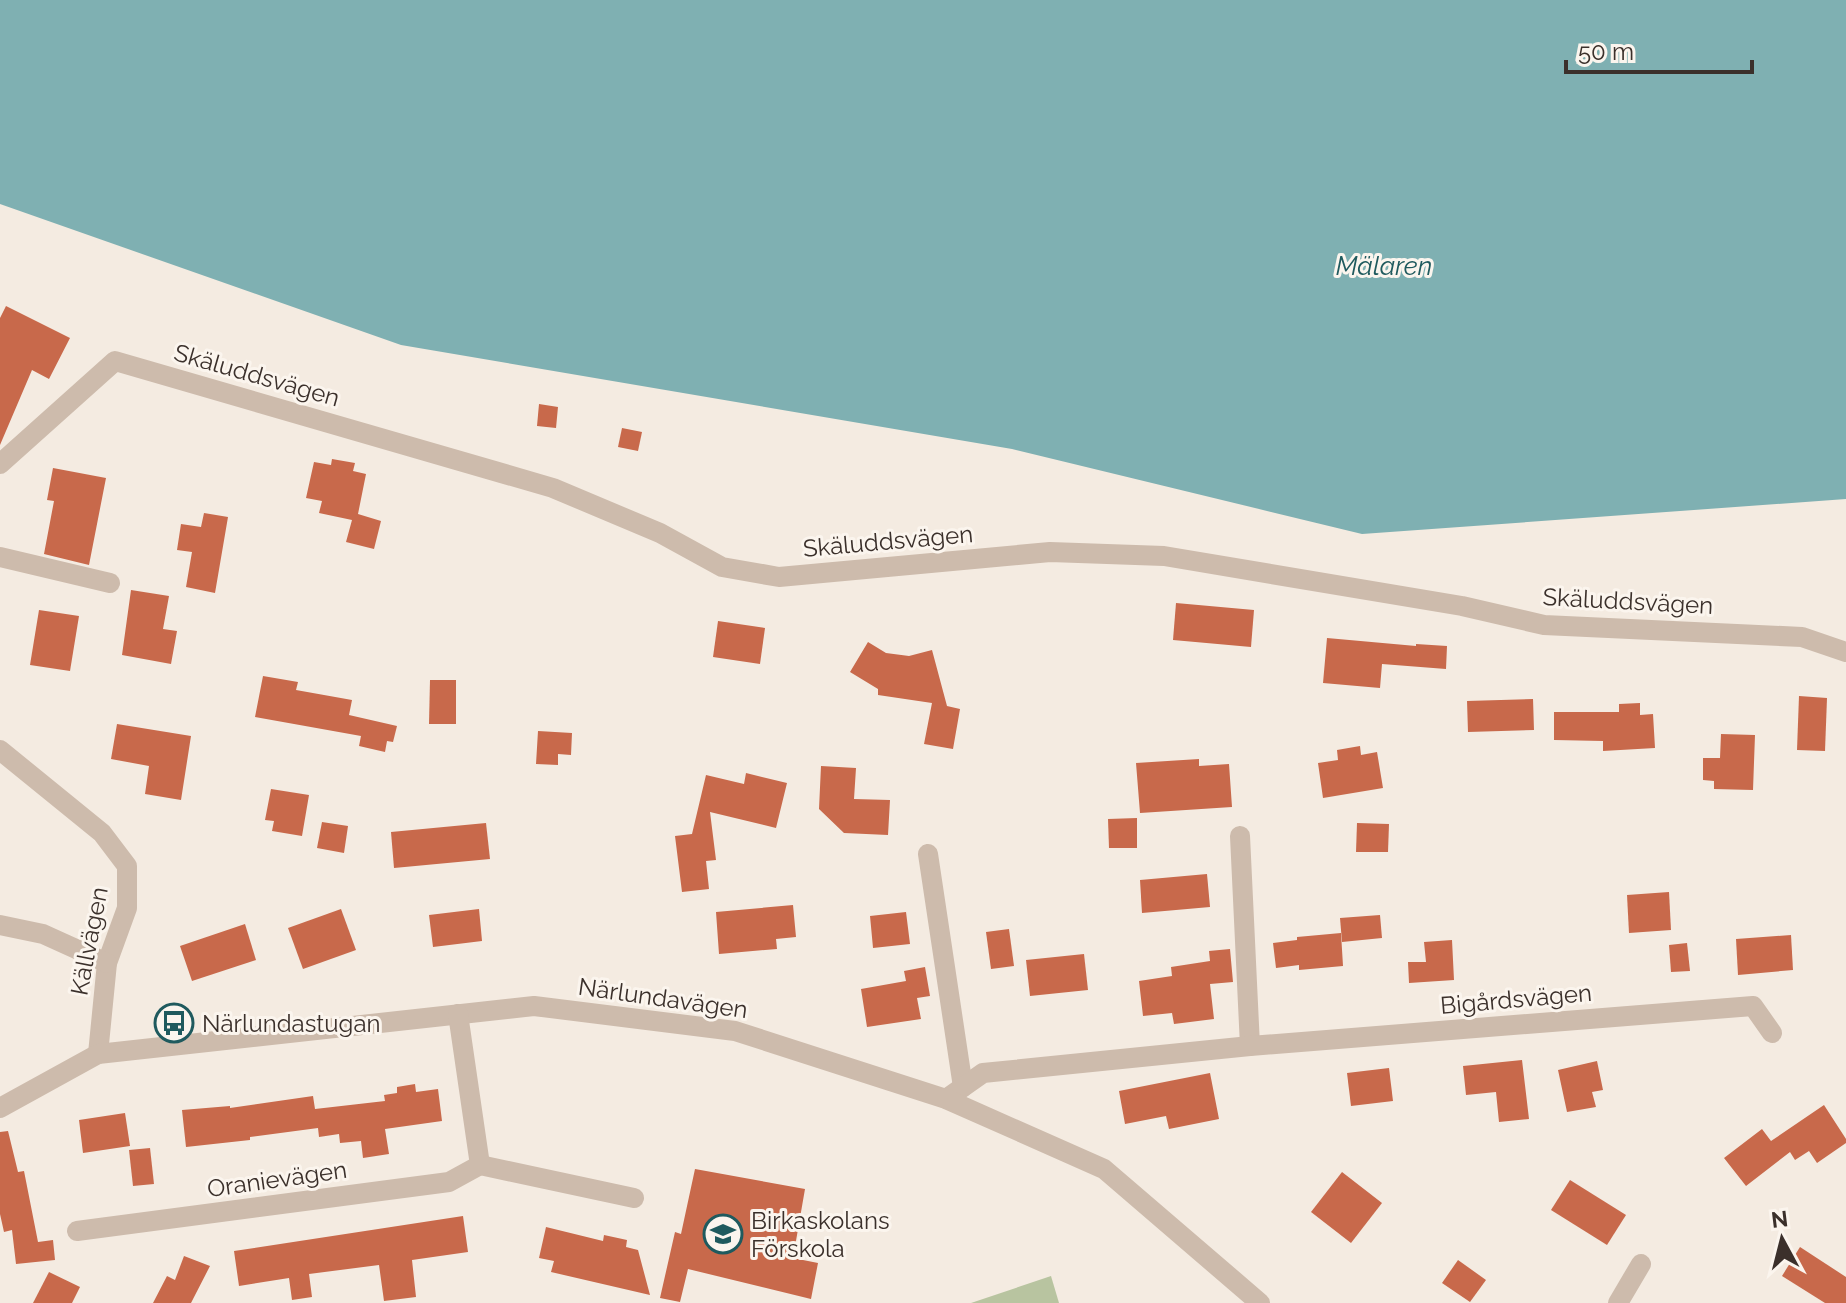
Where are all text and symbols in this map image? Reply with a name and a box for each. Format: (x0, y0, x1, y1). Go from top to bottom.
scale bar (1566, 24, 1752, 74)
text: 50 m (1578, 37, 1634, 66)
water label: Mälaren (1336, 251, 1432, 281)
street label: Skäluddsvägen (171, 338, 343, 412)
street label: Skäluddsvägen (802, 519, 974, 563)
street label: Skäluddsvägen (1542, 582, 1714, 620)
street label: Källvägen (64, 884, 114, 998)
street label: Närlundavägen (576, 972, 750, 1024)
street label: Bigårdsvägen (1439, 978, 1593, 1020)
bus stop icon: Närlundastugan (153, 1002, 195, 1044)
place label: Närlundastugan (202, 1009, 381, 1038)
street label: Oranievägen (205, 1155, 349, 1203)
north arrow (1742, 1199, 1822, 1279)
text: N (1770, 1205, 1789, 1233)
place label: Birkaskolans Förskola (751, 1206, 890, 1263)
school or university icon: Birkaskolans Förskola (702, 1213, 744, 1255)

